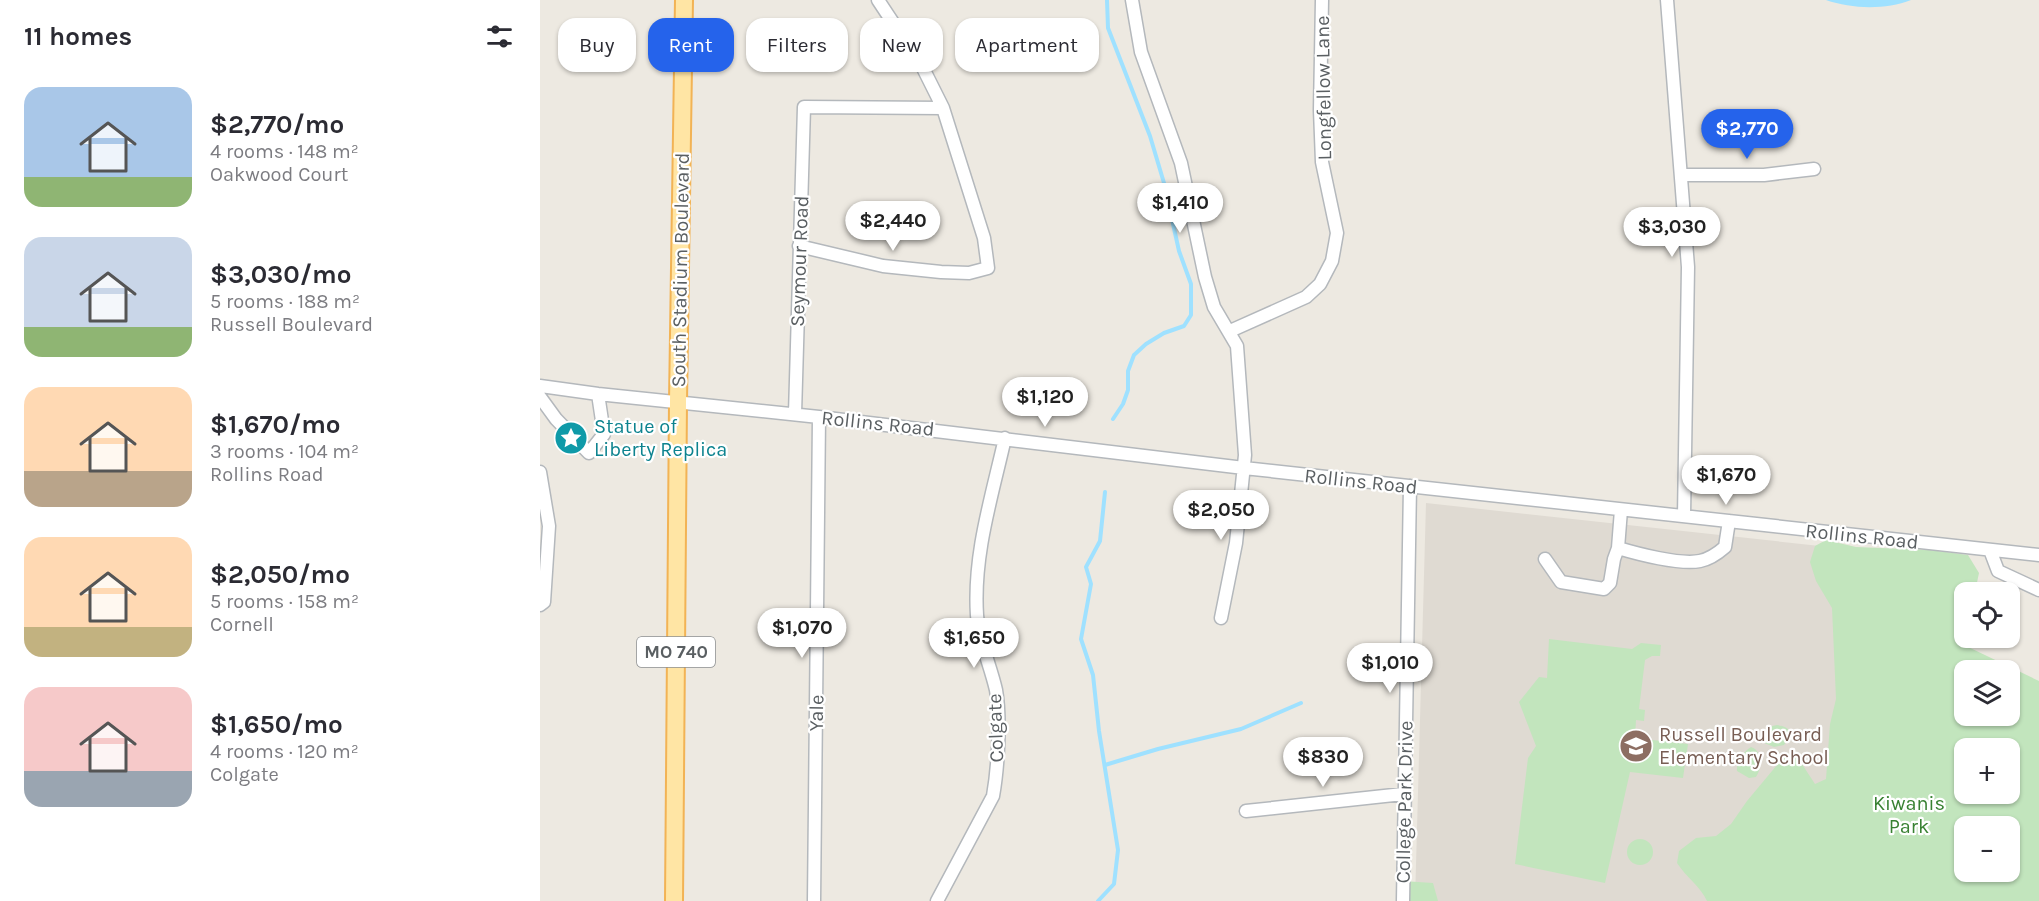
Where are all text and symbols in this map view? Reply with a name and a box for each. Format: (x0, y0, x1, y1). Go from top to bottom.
street label: Longfellow Lane (1311, 15, 1336, 161)
chip: Buy (558, 18, 636, 72)
chip: Rent (648, 18, 734, 72)
chip: Filters (746, 18, 848, 72)
chip: New (860, 18, 943, 72)
chip: Apartment (955, 18, 1099, 72)
icon: filters (483, 20, 516, 53)
text: 11 homes (24, 21, 132, 52)
text: $2,770/mo (210, 109, 344, 140)
pin: $2,770 (1698, 109, 1796, 160)
icon: home (72, 111, 144, 183)
text: $2,770 (1715, 117, 1779, 140)
text: 4 rooms · 148 m² (210, 140, 359, 163)
street label: South Stadium Boulevard (667, 152, 694, 388)
text: Oakwood Court (210, 163, 348, 186)
pin: $1,410 (1131, 183, 1229, 234)
text: $1,410 (1151, 191, 1209, 214)
street label: Seymour Road (786, 195, 813, 327)
pin: $2,440 (844, 201, 942, 252)
pin: $3,030 (1623, 207, 1721, 258)
text: $2,440 (859, 209, 927, 232)
text: $3,030 (1637, 215, 1707, 238)
text: $3,030/mo (210, 259, 351, 290)
icon: home (72, 261, 144, 333)
text: 5 rooms · 188 m² (210, 290, 360, 313)
text: Russell Boulevard (210, 313, 373, 336)
pin: $1,120 (996, 377, 1094, 428)
text: $1,120 (1016, 385, 1074, 408)
street label: Rollins Road (820, 406, 936, 441)
text: $1,670/mo (210, 409, 341, 440)
icon: home (72, 411, 144, 483)
place label: Statue of Liberty Replica (594, 415, 727, 461)
place icon: Statue of Liberty Replica (553, 420, 589, 456)
text: 3 rooms · 104 m² (210, 440, 359, 463)
pin: $1,670 (1677, 455, 1775, 506)
text: Rollins Road (210, 463, 324, 486)
text: $1,670 (1696, 463, 1756, 486)
street label: Rollins Road (1303, 464, 1419, 499)
pin: $2,050 (1172, 490, 1270, 541)
text: $2,050 (1187, 498, 1255, 521)
street label: Rollins Road (1804, 519, 1920, 554)
text: $2,050/mo (210, 559, 350, 590)
icon: home (72, 561, 144, 633)
map controls (1954, 582, 2020, 882)
button: locate (1954, 582, 2020, 648)
text: 5 rooms · 158 m² (210, 590, 359, 613)
pin: $1,070 (753, 608, 851, 659)
text: Cornell (210, 613, 274, 636)
text: $1,070 (771, 616, 833, 639)
pin: $1,650 (925, 618, 1023, 669)
text: $1,650 (943, 626, 1005, 649)
road number: MO 740 (637, 637, 715, 667)
pin: $1,010 (1341, 643, 1439, 694)
text: $1,010 (1361, 651, 1419, 674)
button: layers (1954, 660, 2020, 726)
street label: Colgate (983, 693, 1008, 763)
street label: Yale (805, 694, 828, 732)
text: $1,650/mo (210, 709, 343, 740)
icon: home (72, 711, 144, 783)
street label: College Park Drive (1392, 720, 1417, 884)
place label: Russell Boulevard Elementary School (1659, 723, 1829, 769)
school or university icon: Russell Boulevard Elementary School (1618, 728, 1654, 764)
pin: $830 (1287, 737, 1359, 788)
button: + (1954, 738, 2020, 804)
text: 4 rooms · 120 m² (210, 740, 359, 763)
text: $830 (1297, 745, 1349, 768)
text: Colgate (210, 763, 279, 786)
park label: Kiwanis Park (1873, 792, 1945, 838)
button: − (1954, 816, 2020, 882)

